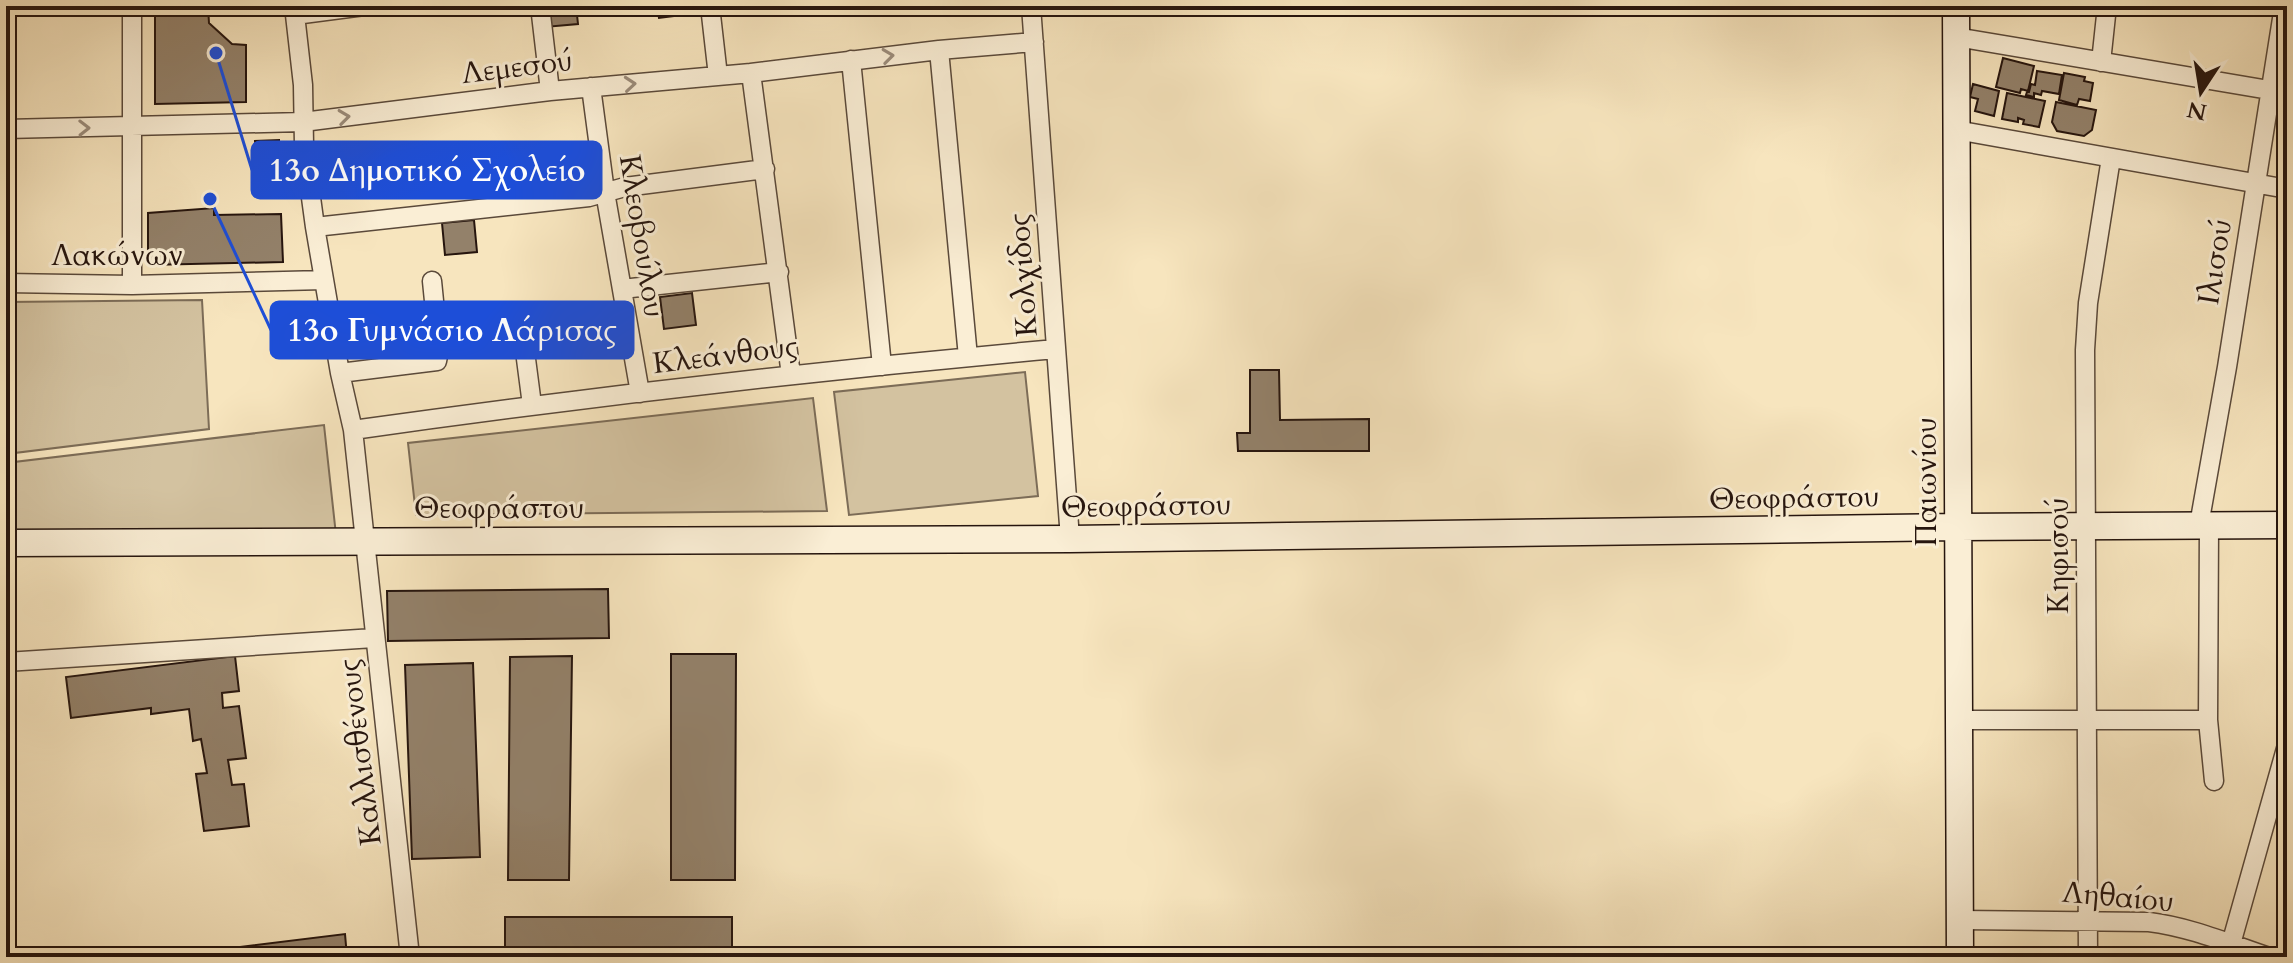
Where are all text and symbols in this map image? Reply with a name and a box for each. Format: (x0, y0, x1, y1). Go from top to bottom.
street label: Λεμεσού (459, 40, 575, 94)
one-way arrow (881, 48, 895, 65)
north arrow (2161, 52, 2241, 132)
one-way arrow (624, 76, 637, 93)
text: N (2185, 94, 2210, 127)
one-way arrow (337, 108, 350, 125)
one-way arrow (78, 119, 91, 137)
callout: 13ο Δημοτικό Σχολείο (252, 142, 601, 198)
text: 13ο Δημοτικό Σχολείο (268, 149, 586, 193)
street label: Κλεοβούλου (609, 152, 675, 320)
street label: Κολχίδος (998, 212, 1048, 338)
street label: Ιλισού (2188, 216, 2242, 308)
street label: Λακώνων (51, 235, 183, 276)
callout: 13ο Γυμνάσιο Λάρισας (271, 302, 633, 358)
text: 13ο Γυμνάσιο Λάρισας (287, 309, 617, 353)
street label: Κλεάνθους (650, 326, 800, 384)
street label: Παιωνίου (1906, 417, 1947, 547)
street label: Θεοφράστου (1708, 476, 1880, 520)
street label: Θεοφράστου (1060, 484, 1232, 528)
street label: Θεοφράστου (414, 488, 584, 529)
street label: Κηφισού (2038, 498, 2079, 614)
street label: Καλλισθένους (328, 656, 392, 848)
street label: Ληθαίου (2061, 872, 2175, 922)

